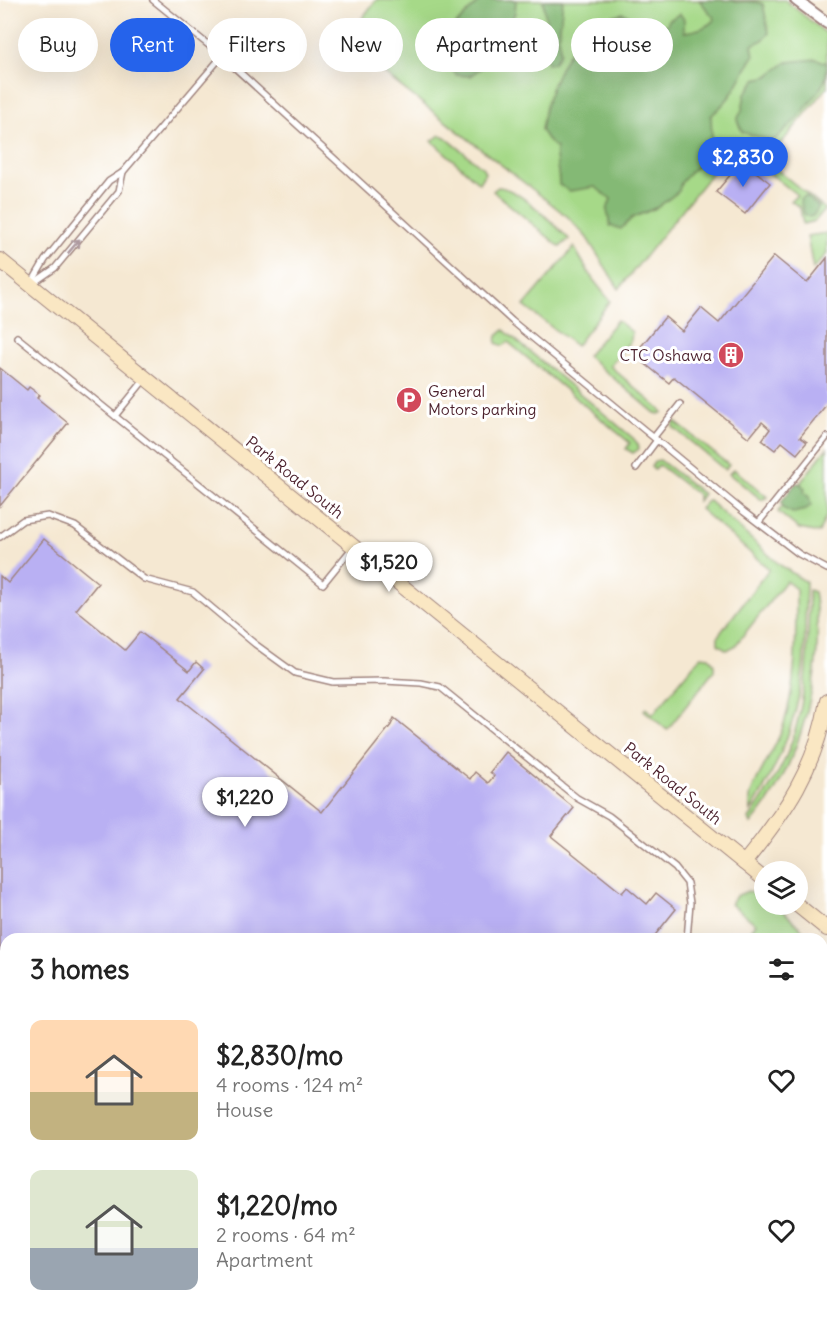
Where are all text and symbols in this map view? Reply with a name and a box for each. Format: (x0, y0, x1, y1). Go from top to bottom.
chip: Buy (18, 18, 98, 72)
chip: Rent (110, 18, 195, 72)
chip: Filters (207, 18, 307, 72)
chip: New (319, 18, 403, 72)
chip: Apartment (415, 18, 559, 72)
chip: House (571, 18, 673, 72)
pin: $2,830 (694, 137, 792, 188)
text: $2,830 (712, 144, 774, 169)
one-way arrow (67, 238, 80, 254)
building icon: CTC Oshawa (716, 340, 746, 370)
place label: CTC Oshawa (619, 345, 712, 365)
place label: General Motors parking (428, 381, 536, 419)
parking icon: General Motors parking (394, 385, 424, 415)
street label: Park Road South (242, 431, 348, 523)
pin: $1,520 (340, 542, 438, 593)
text: $1,520 (360, 549, 418, 574)
street label: Park Road South (620, 737, 726, 829)
pin: $1,220 (196, 777, 294, 828)
text: $1,220 (216, 784, 274, 809)
map controls (754, 861, 808, 915)
button: layers (754, 861, 808, 915)
text: 3 homes (30, 953, 129, 986)
icon: filters (765, 953, 798, 986)
text: $2,830/mo (216, 1039, 343, 1072)
icon: home (78, 1044, 150, 1116)
icon: heart (765, 1064, 798, 1097)
text: 4 rooms · 124 m² (216, 1072, 363, 1097)
text: House (216, 1097, 273, 1122)
text: $1,220/mo (216, 1189, 338, 1222)
icon: home (78, 1194, 150, 1266)
icon: heart (765, 1214, 798, 1247)
text: 2 rooms · 64 m² (216, 1222, 356, 1247)
text: Apartment (216, 1247, 313, 1272)

